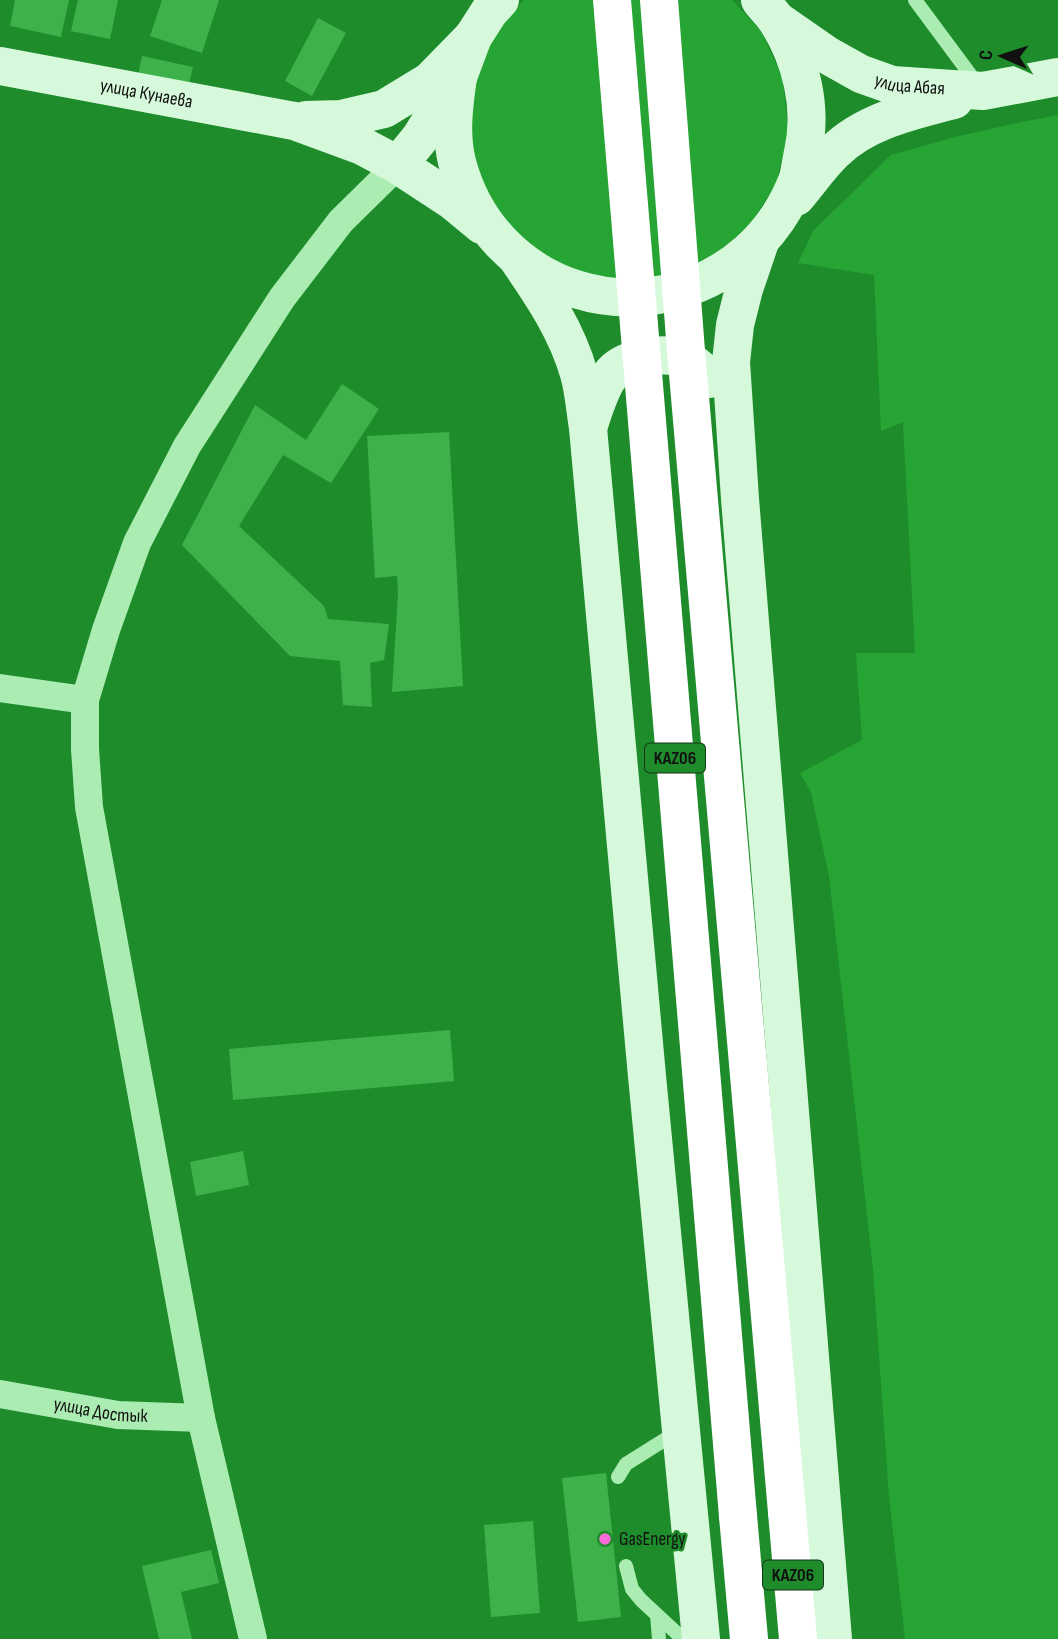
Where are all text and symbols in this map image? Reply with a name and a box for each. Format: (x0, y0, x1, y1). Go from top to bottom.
north arrow (967, 21, 1037, 91)
text: С (975, 49, 998, 61)
street label: улица Абая (871, 68, 946, 100)
street label: улица Кунаева (98, 73, 195, 113)
road number: KАZ06 (645, 744, 705, 772)
street label: улица Достык (52, 1392, 149, 1428)
place label: GasEnergy (619, 1528, 686, 1551)
marker: GasEnergy (597, 1531, 613, 1547)
road number: KАZ06 (763, 1560, 823, 1590)

